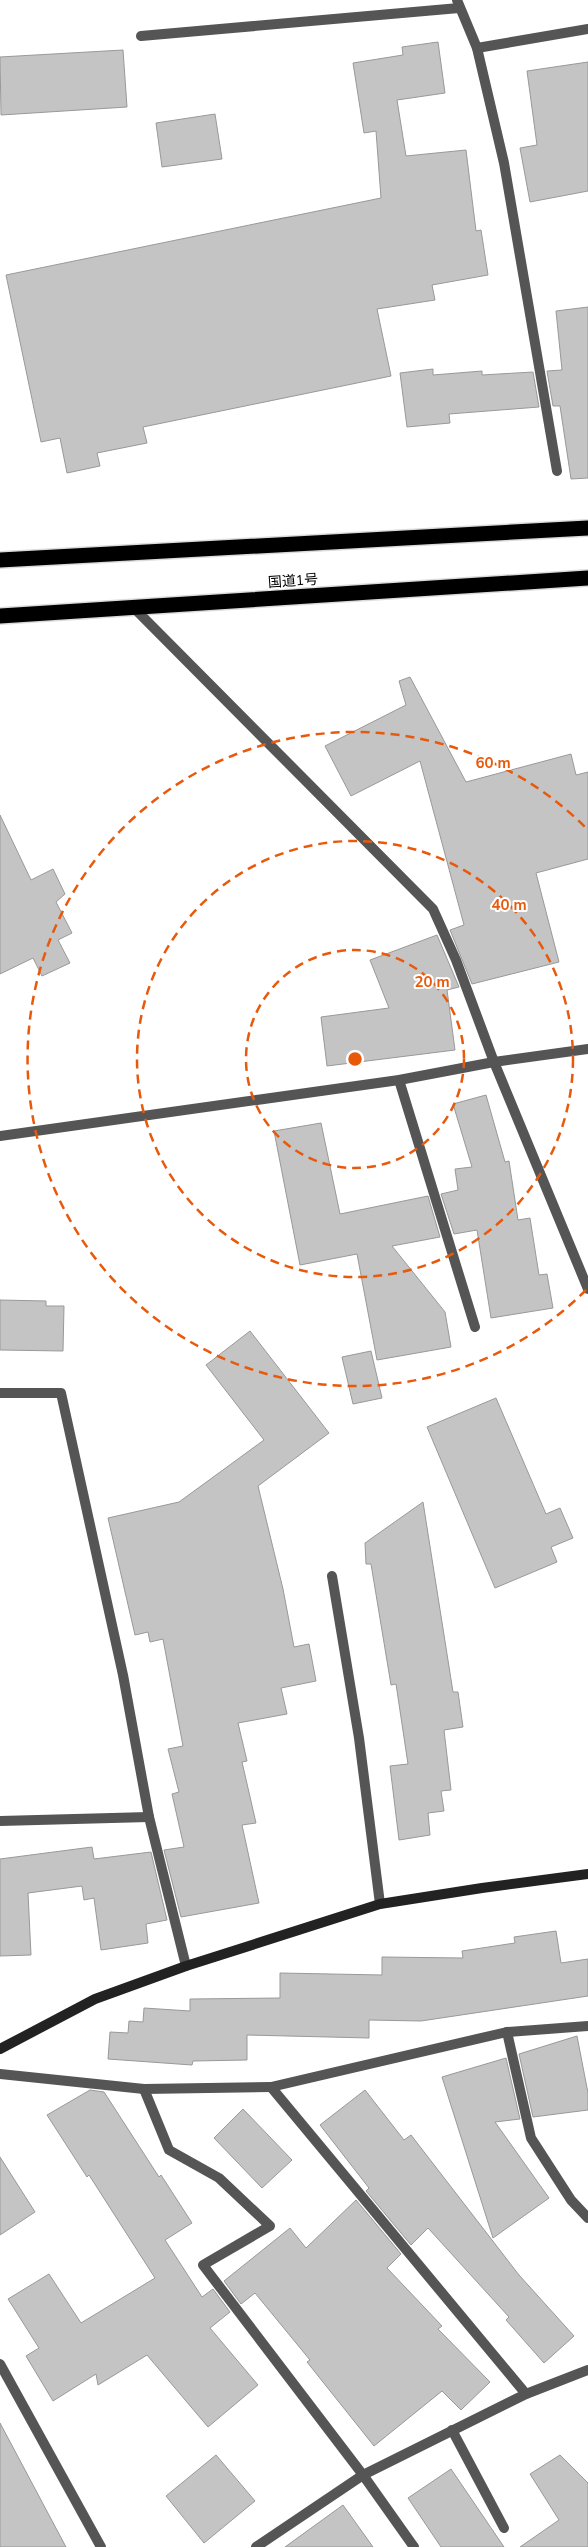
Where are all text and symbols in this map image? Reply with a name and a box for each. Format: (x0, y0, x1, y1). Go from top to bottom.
street label: 国道1号 (267, 570, 319, 592)
text: 60 m (475, 753, 511, 773)
text: 40 m (491, 895, 527, 915)
text: 20 m (414, 972, 450, 992)
centre of rings (346, 1050, 364, 1068)

